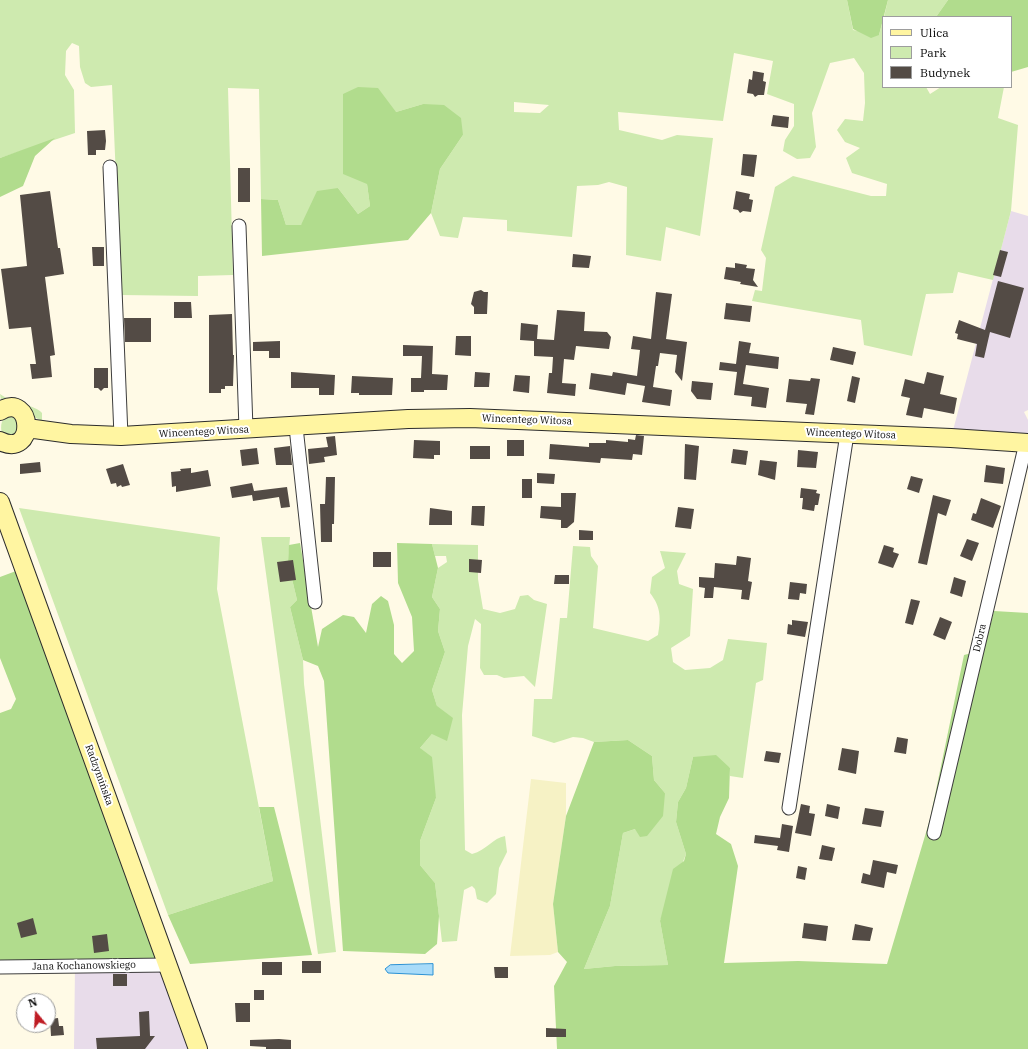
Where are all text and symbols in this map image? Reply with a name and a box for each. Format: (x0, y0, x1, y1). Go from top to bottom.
legend (882, 16, 1012, 88)
text: Ulica (920, 25, 949, 40)
text: Park (920, 45, 946, 60)
text: Budynek (920, 65, 970, 80)
street label: Wincentego Witosa (482, 412, 572, 428)
street label: Wincentego Witosa (159, 424, 249, 440)
street label: Wincentego Witosa (806, 426, 896, 442)
street label: Dobra (971, 623, 989, 653)
street label: Radzymińska (82, 743, 116, 807)
street label: Jana Kochanowskiego (32, 959, 136, 973)
north arrow (16, 993, 56, 1033)
text: N (26, 995, 39, 1011)

